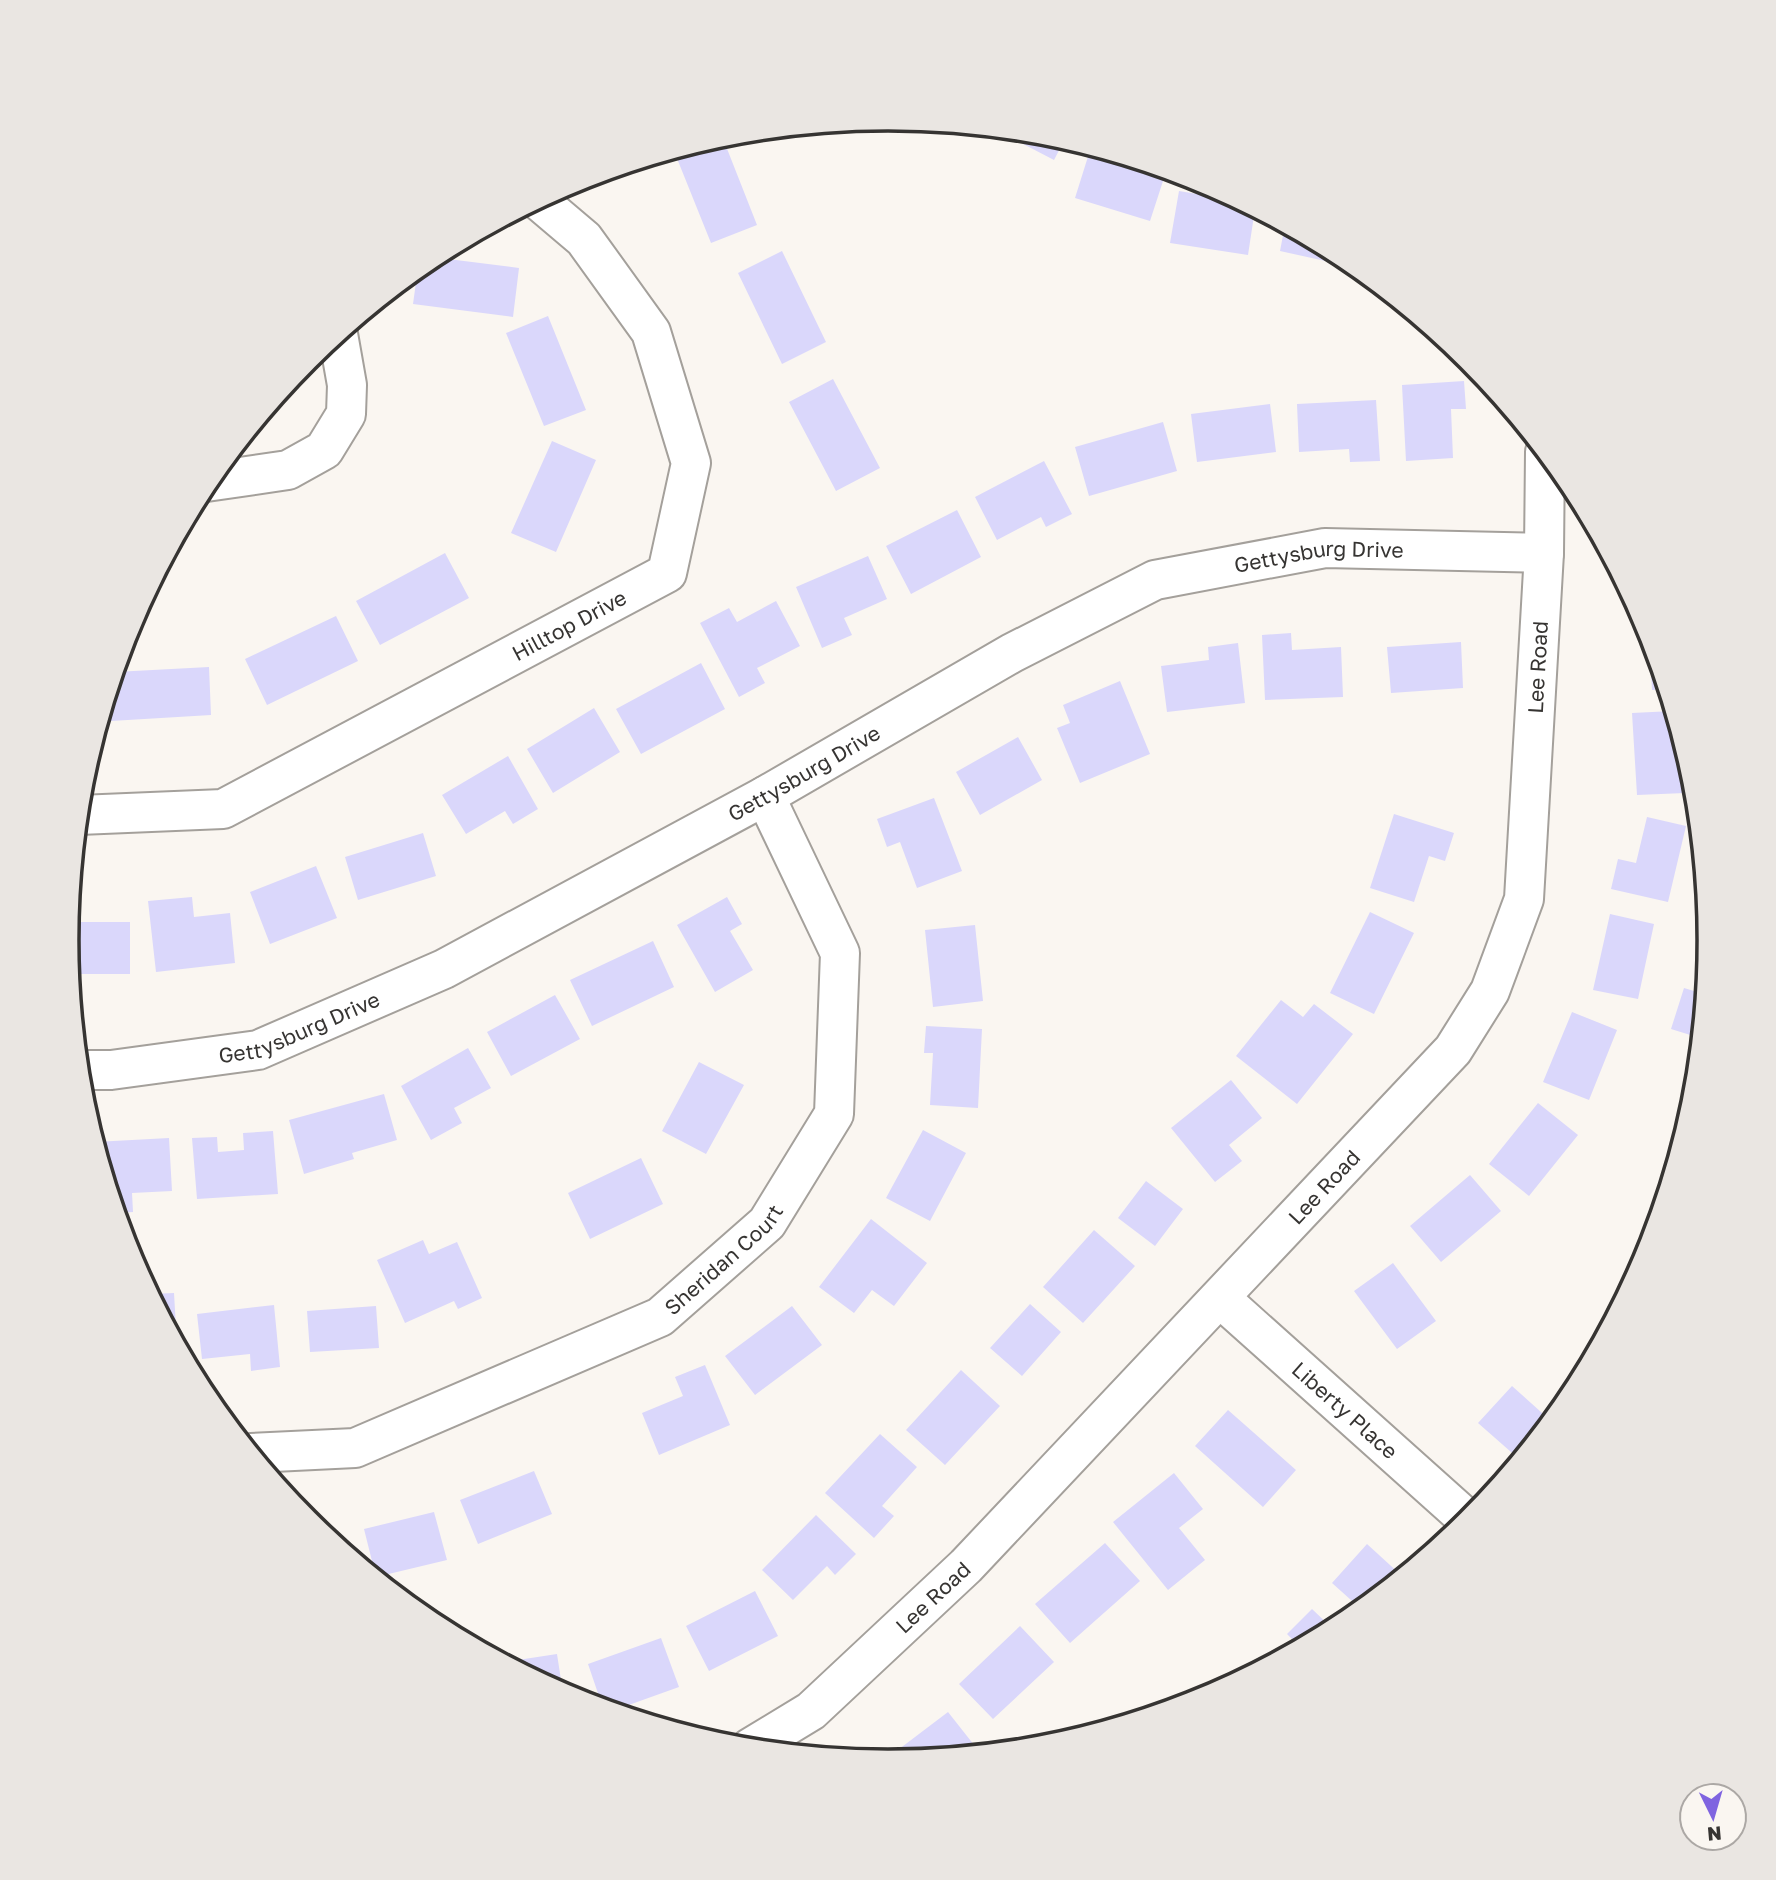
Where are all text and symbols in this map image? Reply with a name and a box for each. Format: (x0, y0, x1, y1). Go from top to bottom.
street label: Gettysburg Drive (1232, 535, 1404, 578)
street label: Hilltop Drive (507, 584, 631, 666)
street label: Lee Road (1522, 620, 1553, 714)
street label: Gettysburg Drive (723, 719, 884, 827)
street label: Gettysburg Drive (217, 986, 383, 1068)
street label: Lee Road (1283, 1144, 1365, 1230)
street label: Sheridan Court (659, 1200, 788, 1320)
street label: Liberty Place (1287, 1356, 1403, 1464)
street label: Lee Road (890, 1556, 975, 1638)
north arrow (1678, 1782, 1748, 1852)
text: N (1706, 1822, 1723, 1847)

